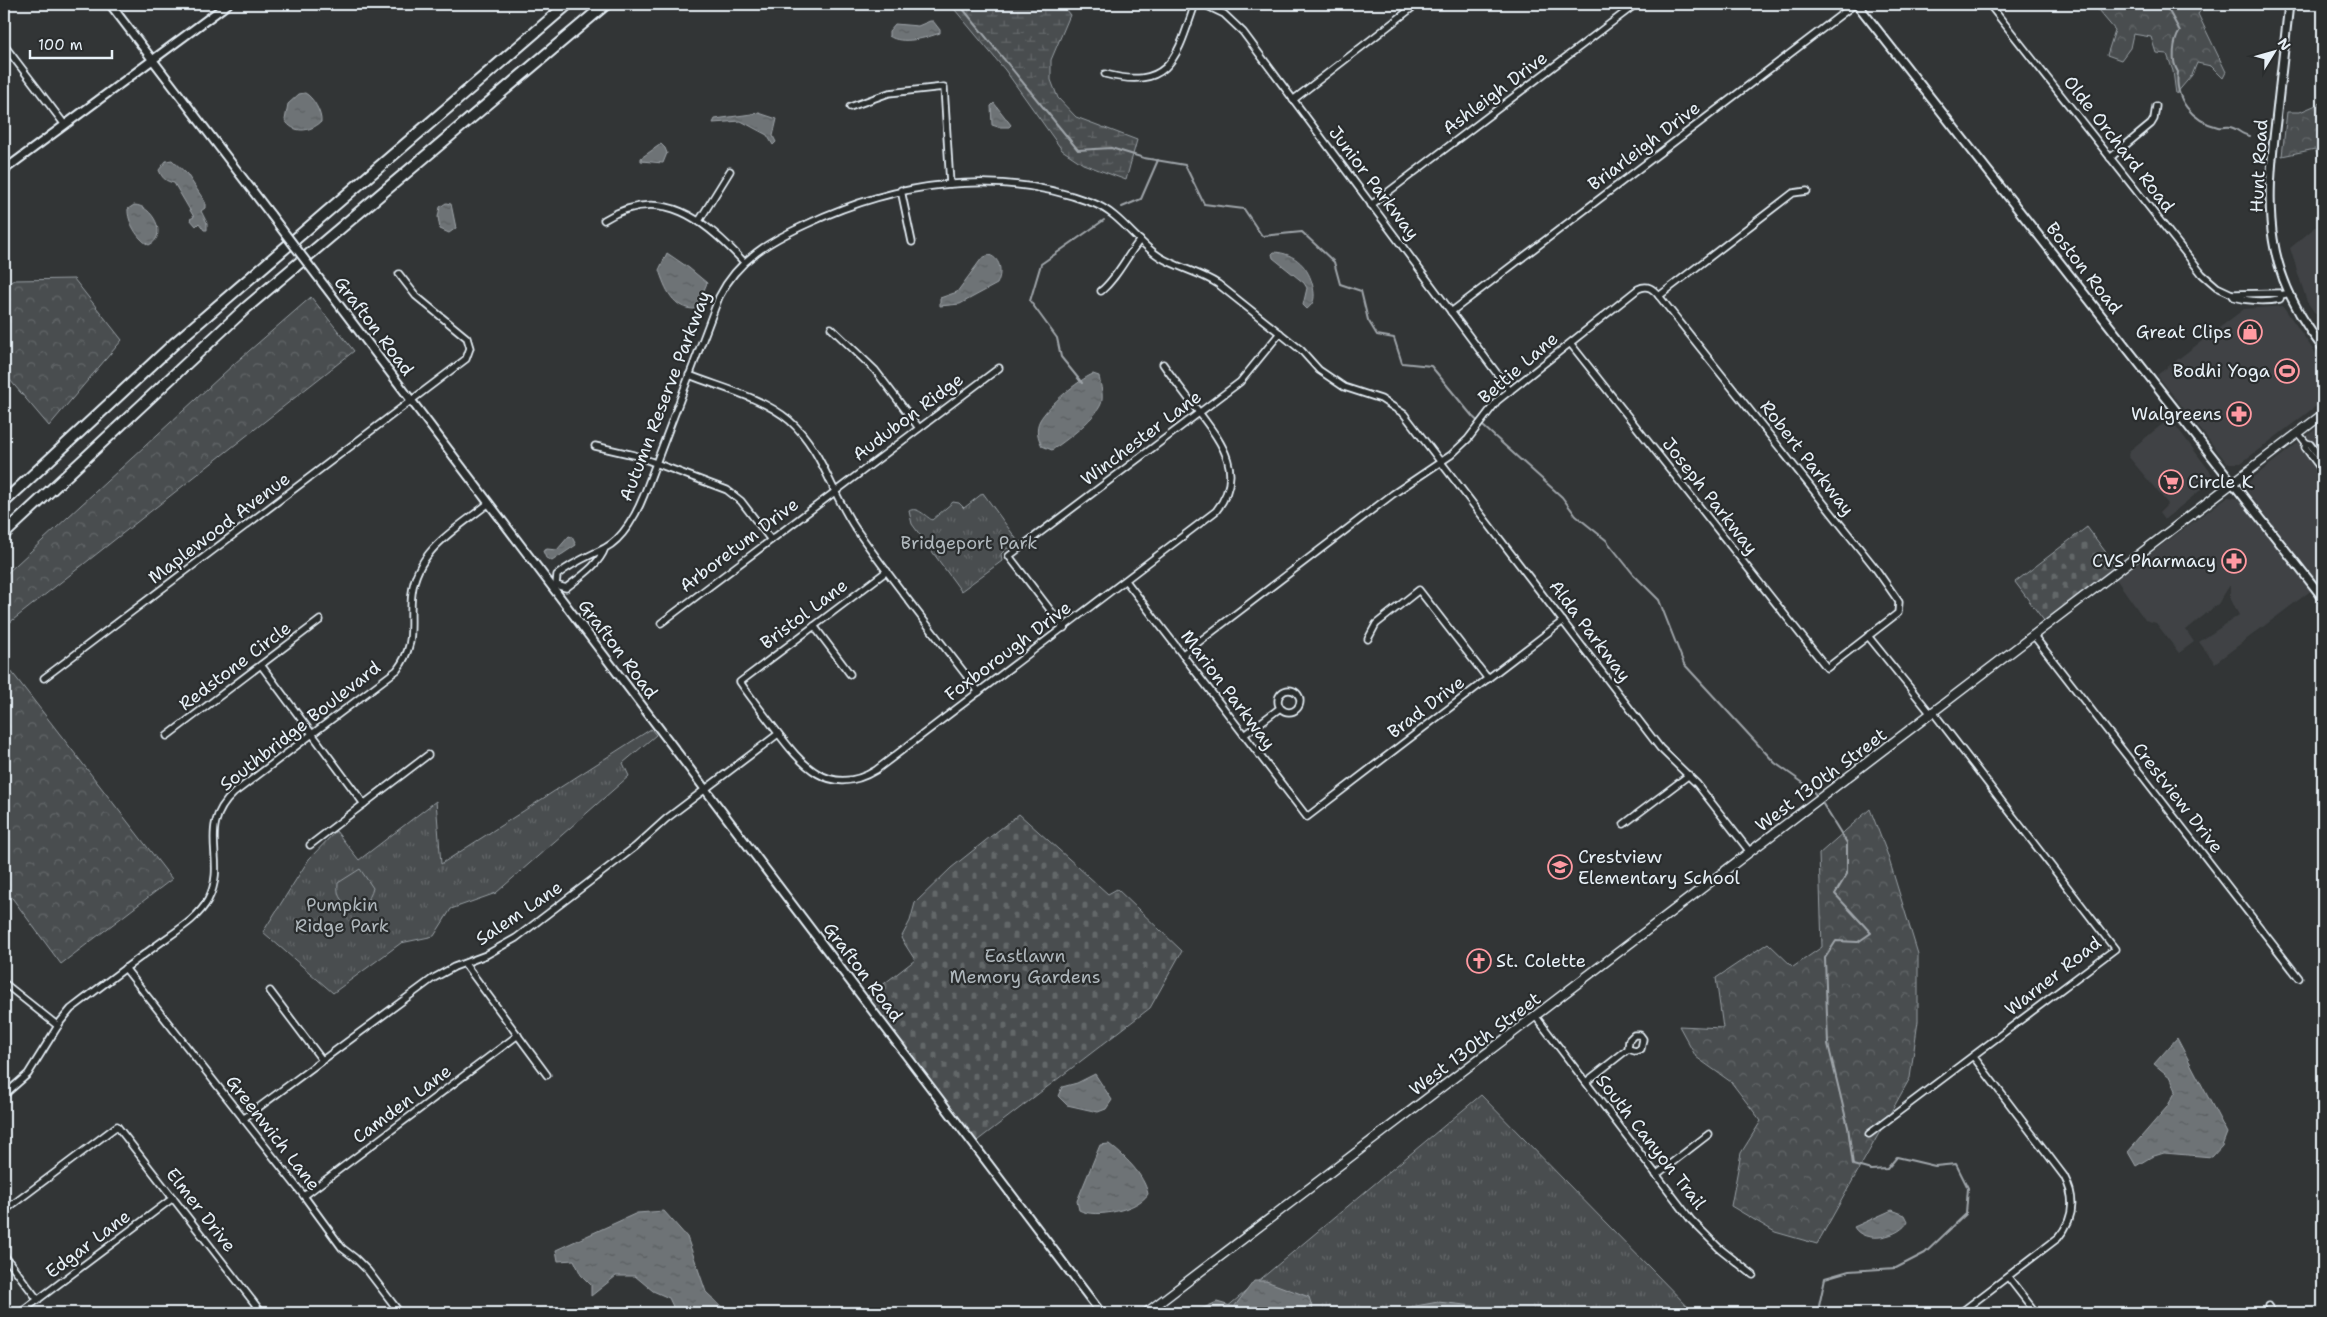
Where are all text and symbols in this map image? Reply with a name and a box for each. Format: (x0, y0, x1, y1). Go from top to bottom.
scale bar (30, 28, 112, 60)
north arrow (2250, 28, 2300, 78)
text: N (2274, 34, 2295, 54)
text: 100 m (38, 35, 83, 55)
street label: Ashleigh Drive (1438, 46, 1552, 140)
street label: Olde Orchard Road (2058, 71, 2180, 217)
street label: Briarleigh Drive (1583, 96, 1705, 196)
street label: Hunt Road (2245, 119, 2273, 213)
street label: Junior Parkway (1323, 121, 1425, 245)
street label: Boston Road (2041, 217, 2127, 319)
street label: Grafton Road (329, 271, 419, 381)
street label: Autumn Reserve Parkway (614, 287, 716, 505)
shop icon: Great Clips (2237, 319, 2263, 345)
place label: Great Clips (2136, 320, 2232, 344)
street label: Bettie Lane (1473, 327, 1563, 409)
sports icon: Bodhi Yoga (2274, 358, 2300, 384)
place label: Bodhi Yoga (2173, 359, 2270, 383)
street label: Audubon Ridge (848, 367, 968, 467)
street label: Winchester Lane (1076, 385, 1206, 491)
street label: Robert Parkway (1754, 395, 1860, 521)
pharmacy icon: Walgreens (2226, 401, 2252, 427)
place label: Walgreens (2131, 402, 2222, 426)
street label: Joseph Parkway (1657, 432, 1763, 560)
street label: Maplewood Avenue (143, 467, 295, 589)
supermarket icon: Circle K (2158, 469, 2184, 495)
place label: Circle K (2188, 470, 2254, 494)
street label: Arboretum Drive (675, 492, 803, 598)
park label: Bridgeport Park (901, 531, 1037, 555)
pharmacy icon: CVS Pharmacy (2221, 548, 2247, 574)
place label: CVS Pharmacy (2092, 549, 2216, 573)
street label: Bristol Lane (755, 573, 853, 655)
street label: Alda Parkway (1544, 575, 1636, 687)
street label: Grafton Road (573, 594, 663, 704)
street label: Foxborough Drive (940, 596, 1076, 706)
street label: Redstone Circle (174, 616, 296, 716)
street label: Marion Parkway (1175, 625, 1281, 755)
street label: Southbridge Boulevard (215, 656, 385, 796)
street label: Brad Drive (1383, 670, 1469, 744)
street label: West 130th Street (1750, 723, 1892, 837)
street label: Crestview Drive (2127, 738, 2229, 858)
place label: Crestview Elementary School (1578, 845, 1741, 890)
school or university icon: Crestview Elementary School (1547, 854, 1573, 880)
street label: Salem Lane (471, 875, 567, 951)
park label: Pumpkin Ridge Park (295, 893, 389, 938)
street label: Grafton Road (818, 917, 908, 1027)
street label: Warner Road (2000, 931, 2106, 1021)
park label: Eastlawn Memory Gardens (949, 944, 1101, 989)
church icon: St. Colette (1466, 948, 1492, 974)
place label: St. Colette (1496, 949, 1586, 973)
street label: West 130th Street (1404, 987, 1546, 1101)
street label: Camden Lane (348, 1059, 456, 1149)
street label: South Canyon Trail (1591, 1069, 1712, 1215)
street label: Greenwich Lane (220, 1070, 326, 1196)
street label: Elmer Drive (161, 1163, 241, 1257)
street label: Edgar Lane (41, 1204, 135, 1284)

